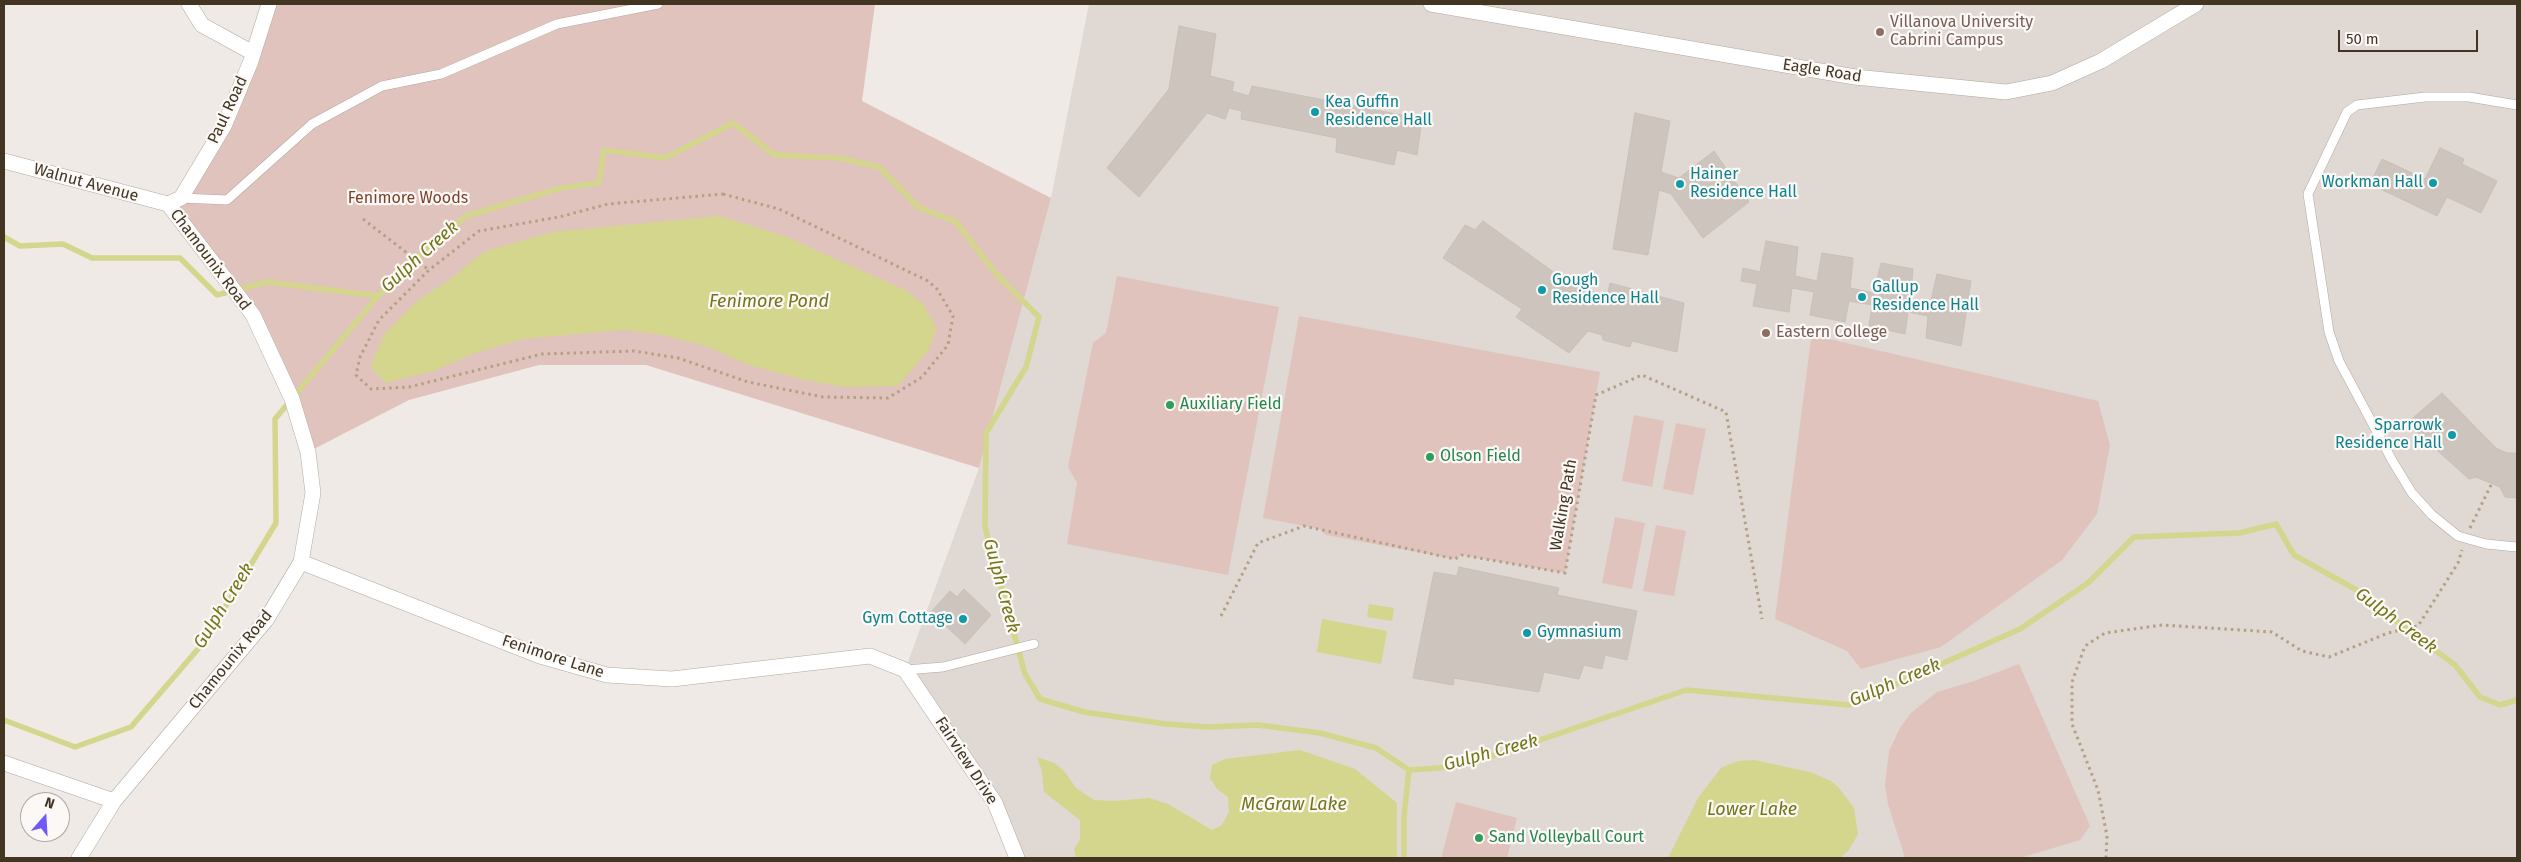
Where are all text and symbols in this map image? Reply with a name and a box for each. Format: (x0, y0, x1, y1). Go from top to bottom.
place label: Villanova University Cabrini Campus (1890, 13, 2033, 51)
scale bar (2341, 20, 2481, 52)
marker: Villanova University Cabrini Campus (1874, 26, 1886, 38)
text: 50 m (2346, 30, 2379, 48)
street label: Eagle Road (1781, 55, 1863, 87)
street label: Paul Road (204, 73, 252, 147)
place label: Kea Guffin Residence Hall (1325, 93, 1432, 131)
marker: Kea Guffin Residence Hall (1309, 106, 1321, 118)
street label: Walnut Avenue (31, 160, 141, 206)
place label: Hainer Residence Hall (1690, 165, 1797, 203)
place label: Workman Hall (2321, 173, 2423, 193)
marker: Workman Hall (2427, 177, 2439, 189)
marker: Hainer Residence Hall (1674, 178, 1686, 190)
park label: Fenimore Woods (348, 189, 468, 209)
street label: Chamounix Road (166, 205, 254, 315)
water label: Gulph Creek (377, 217, 463, 297)
place label: Gough Residence Hall (1552, 271, 1659, 309)
place label: Gallup Residence Hall (1872, 278, 1979, 316)
marker: Gough Residence Hall (1536, 284, 1548, 296)
water label: Fenimore Pond (709, 291, 829, 313)
marker: Gallup Residence Hall (1856, 291, 1868, 303)
place label: Eastern College (1776, 323, 1887, 343)
marker: Eastern College (1760, 327, 1772, 339)
place label: Auxiliary Field (1180, 395, 1282, 415)
marker: Auxiliary Field (1164, 399, 1176, 411)
place label: Sparrowk Residence Hall (2335, 416, 2442, 454)
marker: Sparrowk Residence Hall (2446, 429, 2458, 441)
place label: Olson Field (1440, 447, 1521, 467)
marker: Olson Field (1424, 451, 1436, 463)
street label: Walking Path (1546, 458, 1582, 552)
water label: Gulph Creek (978, 536, 1024, 636)
water label: Gulph Creek (189, 559, 259, 653)
water label: Gulph Creek (2351, 583, 2441, 659)
street label: Chamounix Road (185, 607, 277, 713)
place label: Gym Cottage (862, 609, 953, 629)
marker: Gym Cottage (957, 613, 969, 625)
place label: Gymnasium (1537, 623, 1622, 643)
marker: Gymnasium (1521, 627, 1533, 639)
street label: Fenimore Lane (500, 631, 606, 683)
water label: Gulph Creek (1846, 654, 1944, 712)
street label: Fairview Drive (931, 714, 1001, 808)
water label: Gulph Creek (1441, 730, 1541, 776)
north arrow (20, 792, 70, 842)
text: N (43, 794, 57, 813)
water label: McGraw Lake (1241, 794, 1347, 816)
water label: Lower Lake (1707, 799, 1797, 821)
place label: Sand Volleyball Court (1489, 828, 1644, 848)
marker: Sand Volleyball Court (1473, 832, 1485, 844)

